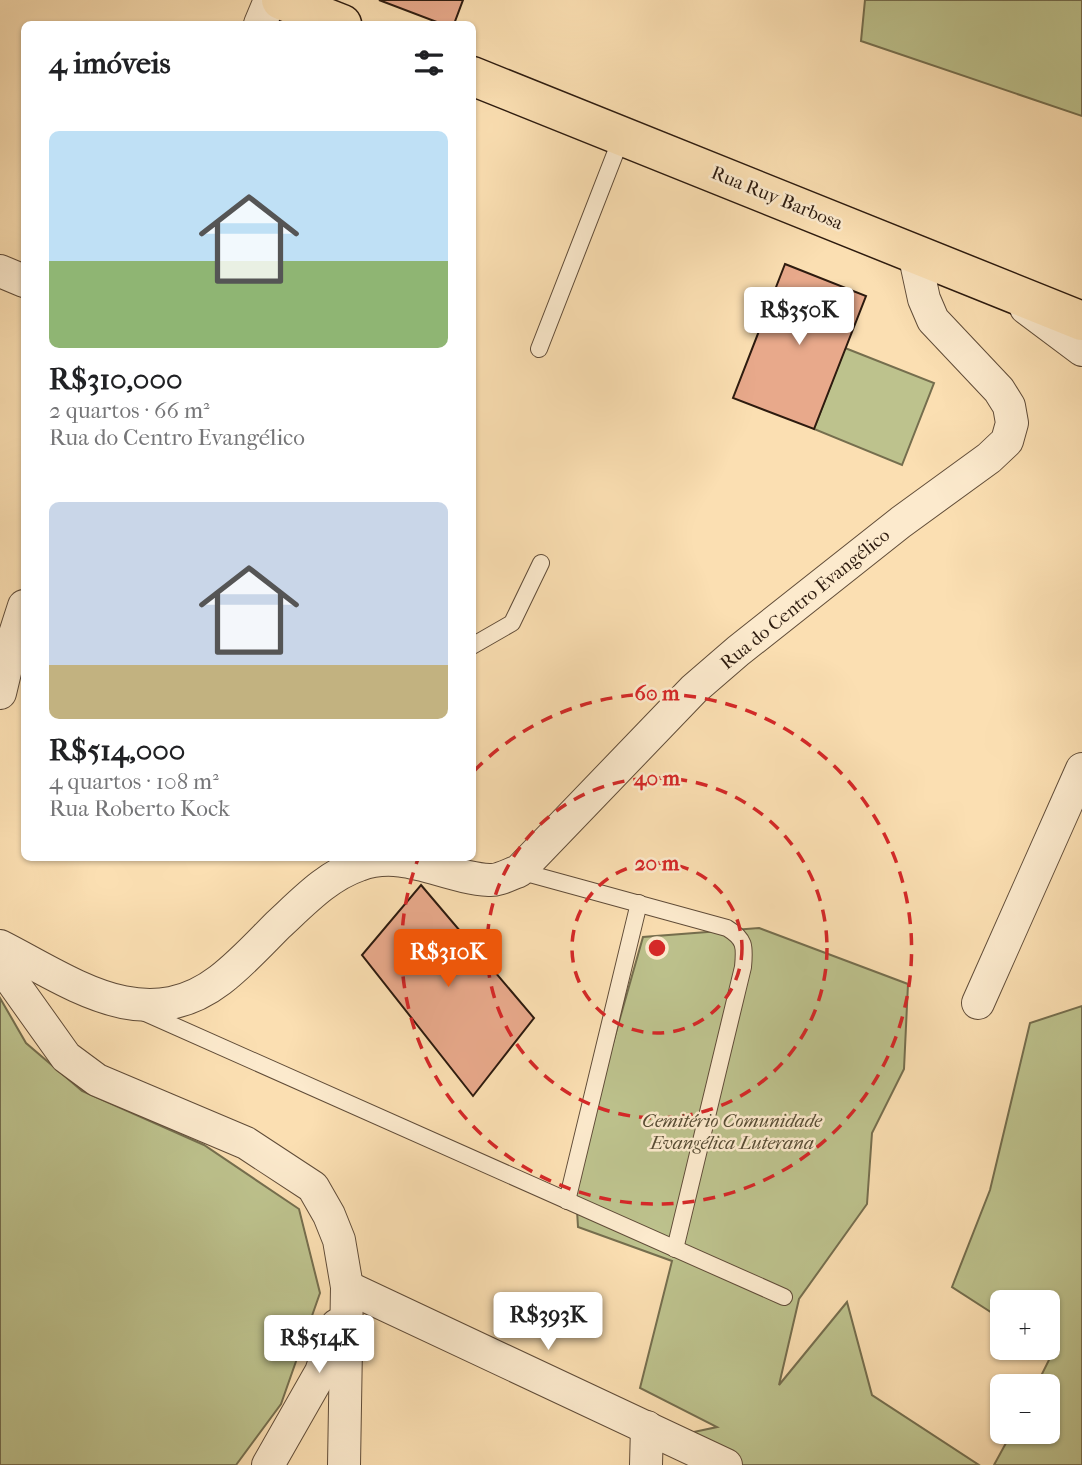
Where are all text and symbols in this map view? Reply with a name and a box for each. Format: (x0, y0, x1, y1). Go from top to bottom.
icon: filters (410, 44, 448, 82)
text: 4 imóveis (49, 46, 171, 81)
street label: Rua Ruy Barbosa (708, 162, 846, 234)
icon: home (186, 176, 312, 302)
pin: R$350K (742, 288, 856, 347)
text: R$350K (760, 296, 838, 323)
text: R$310,000 (49, 362, 183, 397)
text: 2 quartos · 66 m² (49, 397, 210, 424)
text: Rua do Centro Evangélico (49, 424, 305, 451)
street label: Rua do Centro Evangélico (716, 524, 894, 674)
icon: home (186, 547, 312, 673)
text: 60 m (635, 681, 680, 705)
text: R$514,000 (49, 733, 185, 768)
text: 40 m (633, 766, 681, 791)
text: 4 quartos · 108 m² (49, 768, 219, 795)
text: Rua Roberto Kock (49, 795, 230, 822)
text: 20 m (635, 851, 680, 875)
pin: R$310K (391, 930, 505, 989)
centre of rings (645, 936, 669, 960)
text: R$310K (410, 938, 486, 965)
park label: Cemitério Comunidade Evangélica Luterana (642, 1110, 823, 1154)
map controls (990, 1290, 1060, 1444)
button: + (990, 1290, 1060, 1360)
pin: R$393K (491, 1292, 605, 1352)
text: R$393K (510, 1301, 586, 1328)
pin: R$514K (262, 1316, 376, 1375)
text: R$514K (280, 1324, 358, 1351)
button: − (990, 1374, 1060, 1444)

